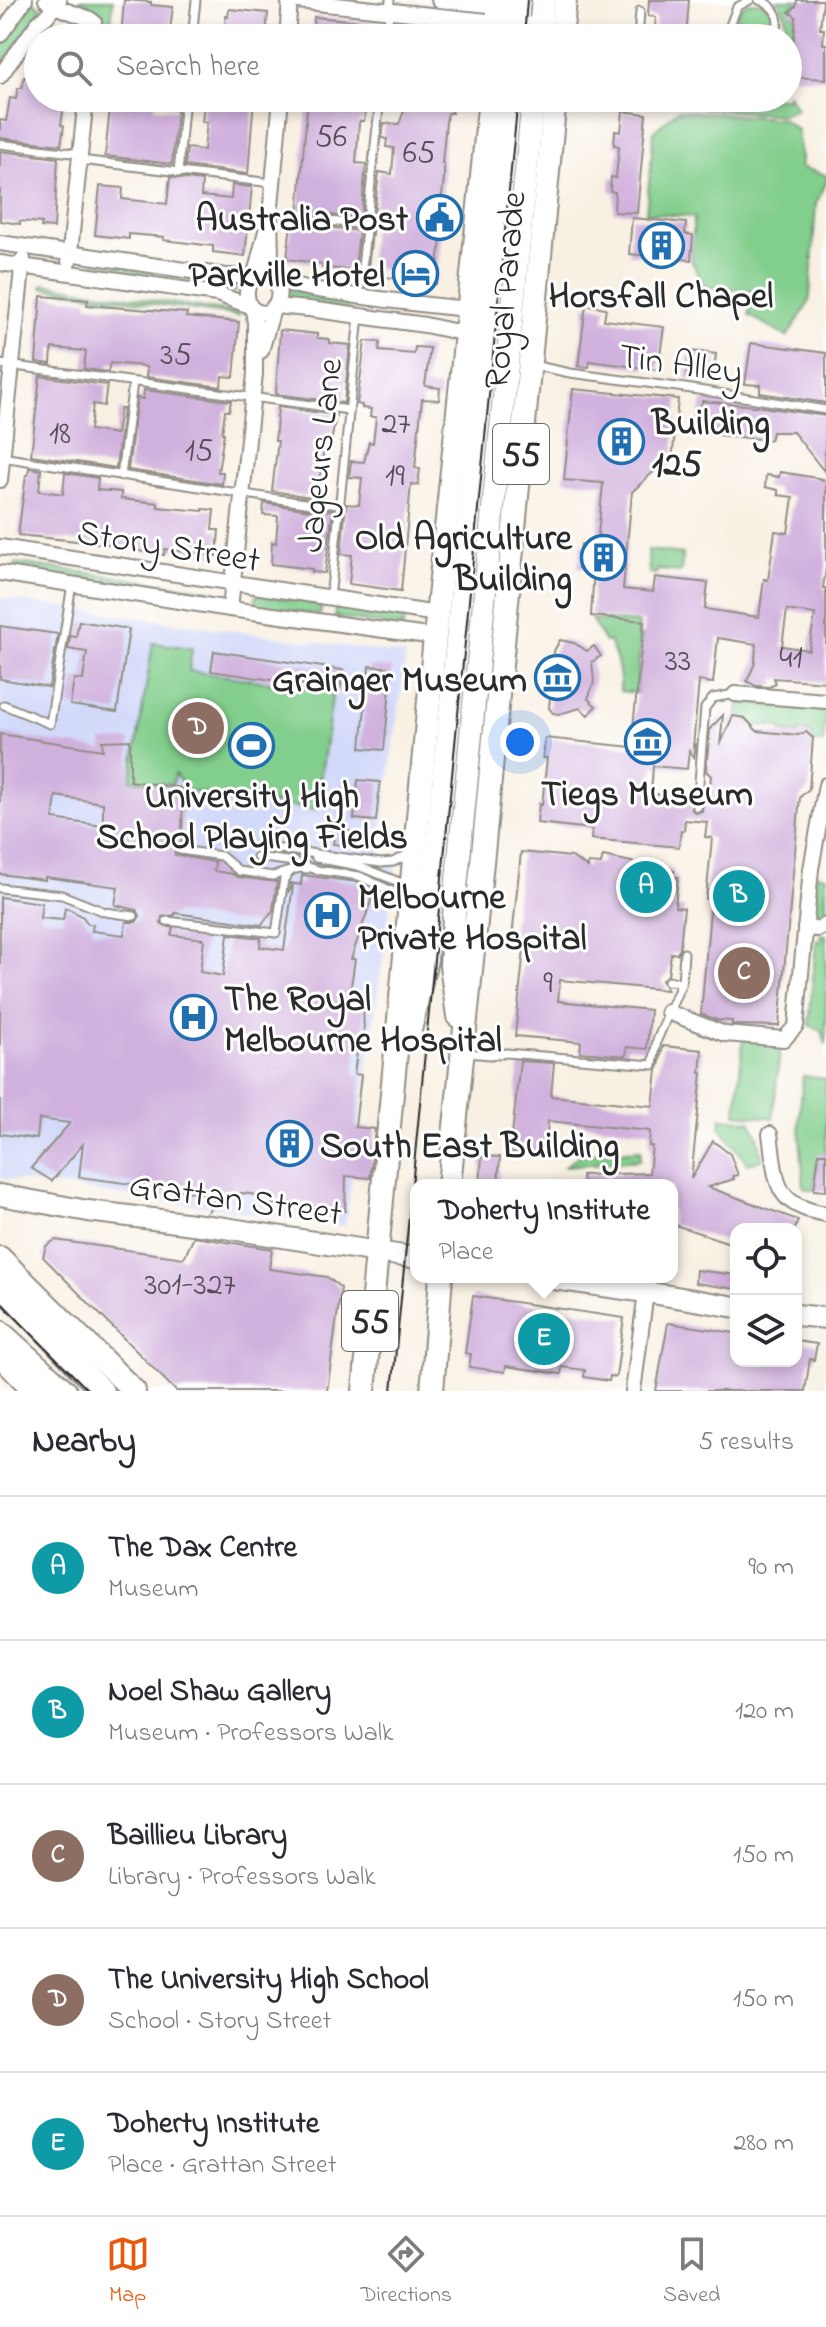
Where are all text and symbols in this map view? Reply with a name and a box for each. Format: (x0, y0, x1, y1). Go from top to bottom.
search box (24, 24, 802, 112)
icon: search (52, 46, 96, 90)
text: Search here (116, 46, 260, 90)
house number: 56 (315, 115, 347, 162)
house number: 65 (403, 131, 435, 178)
street label: Royal Parade (472, 188, 543, 391)
public building icon: Australia Post (415, 193, 463, 241)
place label: Australia Post (196, 195, 409, 248)
building icon: Horsfall Chapel (637, 221, 685, 269)
hotel icon: Parkville Hotel (392, 249, 440, 297)
place label: Parkville Hotel (188, 251, 385, 304)
place label: Horsfall Chapel (549, 272, 773, 325)
street label: Tin Alley (615, 332, 746, 401)
house number: 35 (160, 333, 192, 380)
street label: Jageurs Lane (286, 355, 359, 555)
place label: Building 125 (650, 399, 770, 493)
house number: 27 (381, 402, 411, 449)
house number: 18 (49, 412, 71, 459)
building icon: Building 125 (597, 418, 645, 466)
road number: 55 (493, 424, 549, 484)
house number: 15 (185, 429, 213, 476)
house number: 19 (385, 454, 405, 501)
street label: Story Street (73, 508, 264, 589)
place label: Old Agriculture Building (355, 514, 573, 609)
building icon: Old Agriculture Building (579, 533, 627, 581)
house number: 41 (779, 636, 803, 683)
house number: 33 (665, 639, 691, 686)
museum icon: Grainger Museum (534, 654, 582, 702)
place label: Grainger Museum (272, 656, 527, 710)
pin: D (172, 698, 224, 758)
museum icon: Tiegs Museum (623, 718, 671, 766)
sports icon: University High School Playing Fields (228, 721, 276, 769)
your location (500, 722, 540, 762)
place label: Tiegs Museum (541, 770, 753, 824)
place label: University High School Playing Fields (96, 772, 408, 867)
pin: A (620, 857, 672, 917)
pin: B (713, 866, 765, 926)
place label: Melbourne Private Hospital (358, 873, 587, 967)
hospital icon: Melbourne Private Hospital (303, 892, 351, 940)
pin: C (718, 943, 770, 1003)
house number: 9 (543, 961, 553, 1008)
place label: The Royal Melbourne Hospital (224, 975, 502, 1069)
hospital icon: The Royal Melbourne Hospital (169, 994, 217, 1042)
building icon: South East Building (265, 1120, 313, 1168)
place label: South East Building (320, 1122, 619, 1176)
street label: Grattan Street (126, 1160, 345, 1243)
popup (410, 1179, 678, 1283)
text: Doherty Institute (438, 1190, 650, 1234)
map controls (730, 1223, 802, 1367)
button: locate (730, 1223, 802, 1295)
text: Place (438, 1234, 493, 1272)
house number: 301-327 (144, 1263, 236, 1310)
road number: 55 (342, 1291, 398, 1351)
button: layers (730, 1295, 802, 1367)
pin: E (518, 1309, 570, 1369)
text: Nearby (32, 1418, 136, 1468)
text: 5 results (699, 1424, 794, 1462)
text: The Dax Centre (108, 1527, 297, 1571)
text: A (50, 1549, 66, 1587)
text: 90 m (748, 1549, 794, 1587)
text: Museum (108, 1571, 198, 1609)
text: Noel Shaw Gallery (108, 1671, 331, 1715)
text: B (49, 1693, 67, 1731)
text: 120 m (735, 1693, 794, 1731)
text: Museum · Professors Walk (108, 1715, 393, 1753)
text: Baillieu Library (108, 1815, 287, 1859)
text: C (51, 1837, 65, 1875)
text: 150 m (733, 1837, 794, 1875)
text: Library · Professors Walk (108, 1859, 376, 1897)
text: The University High School (108, 1959, 429, 2003)
text: D (48, 1981, 68, 2019)
text: 150 m (733, 1981, 794, 2019)
text: School · Story Street (108, 2003, 331, 2041)
text: Doherty Institute (108, 2103, 319, 2147)
text: E (50, 2125, 66, 2163)
text: 280 m (733, 2125, 794, 2163)
text: Place · Grattan Street (108, 2147, 336, 2185)
tab: Map (106, 2232, 150, 2312)
tab: Directions (361, 2232, 452, 2312)
tab: Saved (663, 2232, 720, 2312)

